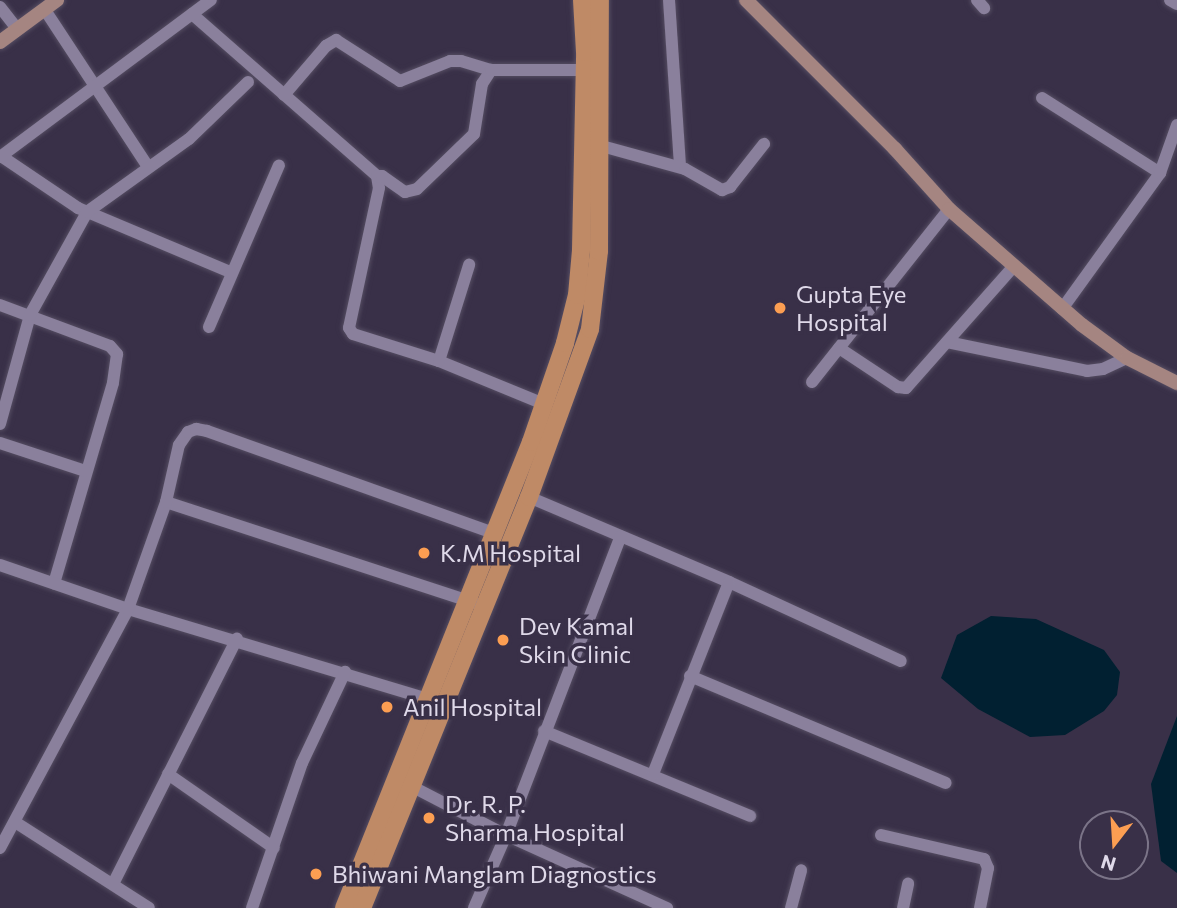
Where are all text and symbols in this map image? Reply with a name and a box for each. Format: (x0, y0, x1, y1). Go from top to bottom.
place label: Gupta Eye Hospital (796, 280, 907, 336)
marker: Gupta Eye Hospital (770, 298, 790, 318)
place label: K.M Hospital (440, 539, 581, 567)
marker: K.M Hospital (414, 543, 434, 563)
place label: Dev Kamal Skin Clinic (519, 612, 634, 668)
marker: Dev Kamal Skin Clinic (493, 630, 513, 650)
place label: Anil Hospital (403, 693, 542, 721)
marker: Anil Hospital (377, 697, 397, 717)
place label: Dr. R. P. Sharma Hospital (445, 790, 625, 846)
marker: Dr. R. P. Sharma Hospital (419, 808, 439, 828)
north arrow (1079, 810, 1149, 880)
text: N (1098, 851, 1118, 877)
place label: Bhiwani Manglam Diagnostics (332, 860, 657, 888)
marker: Bhiwani Manglam Diagnostics (306, 864, 326, 884)

